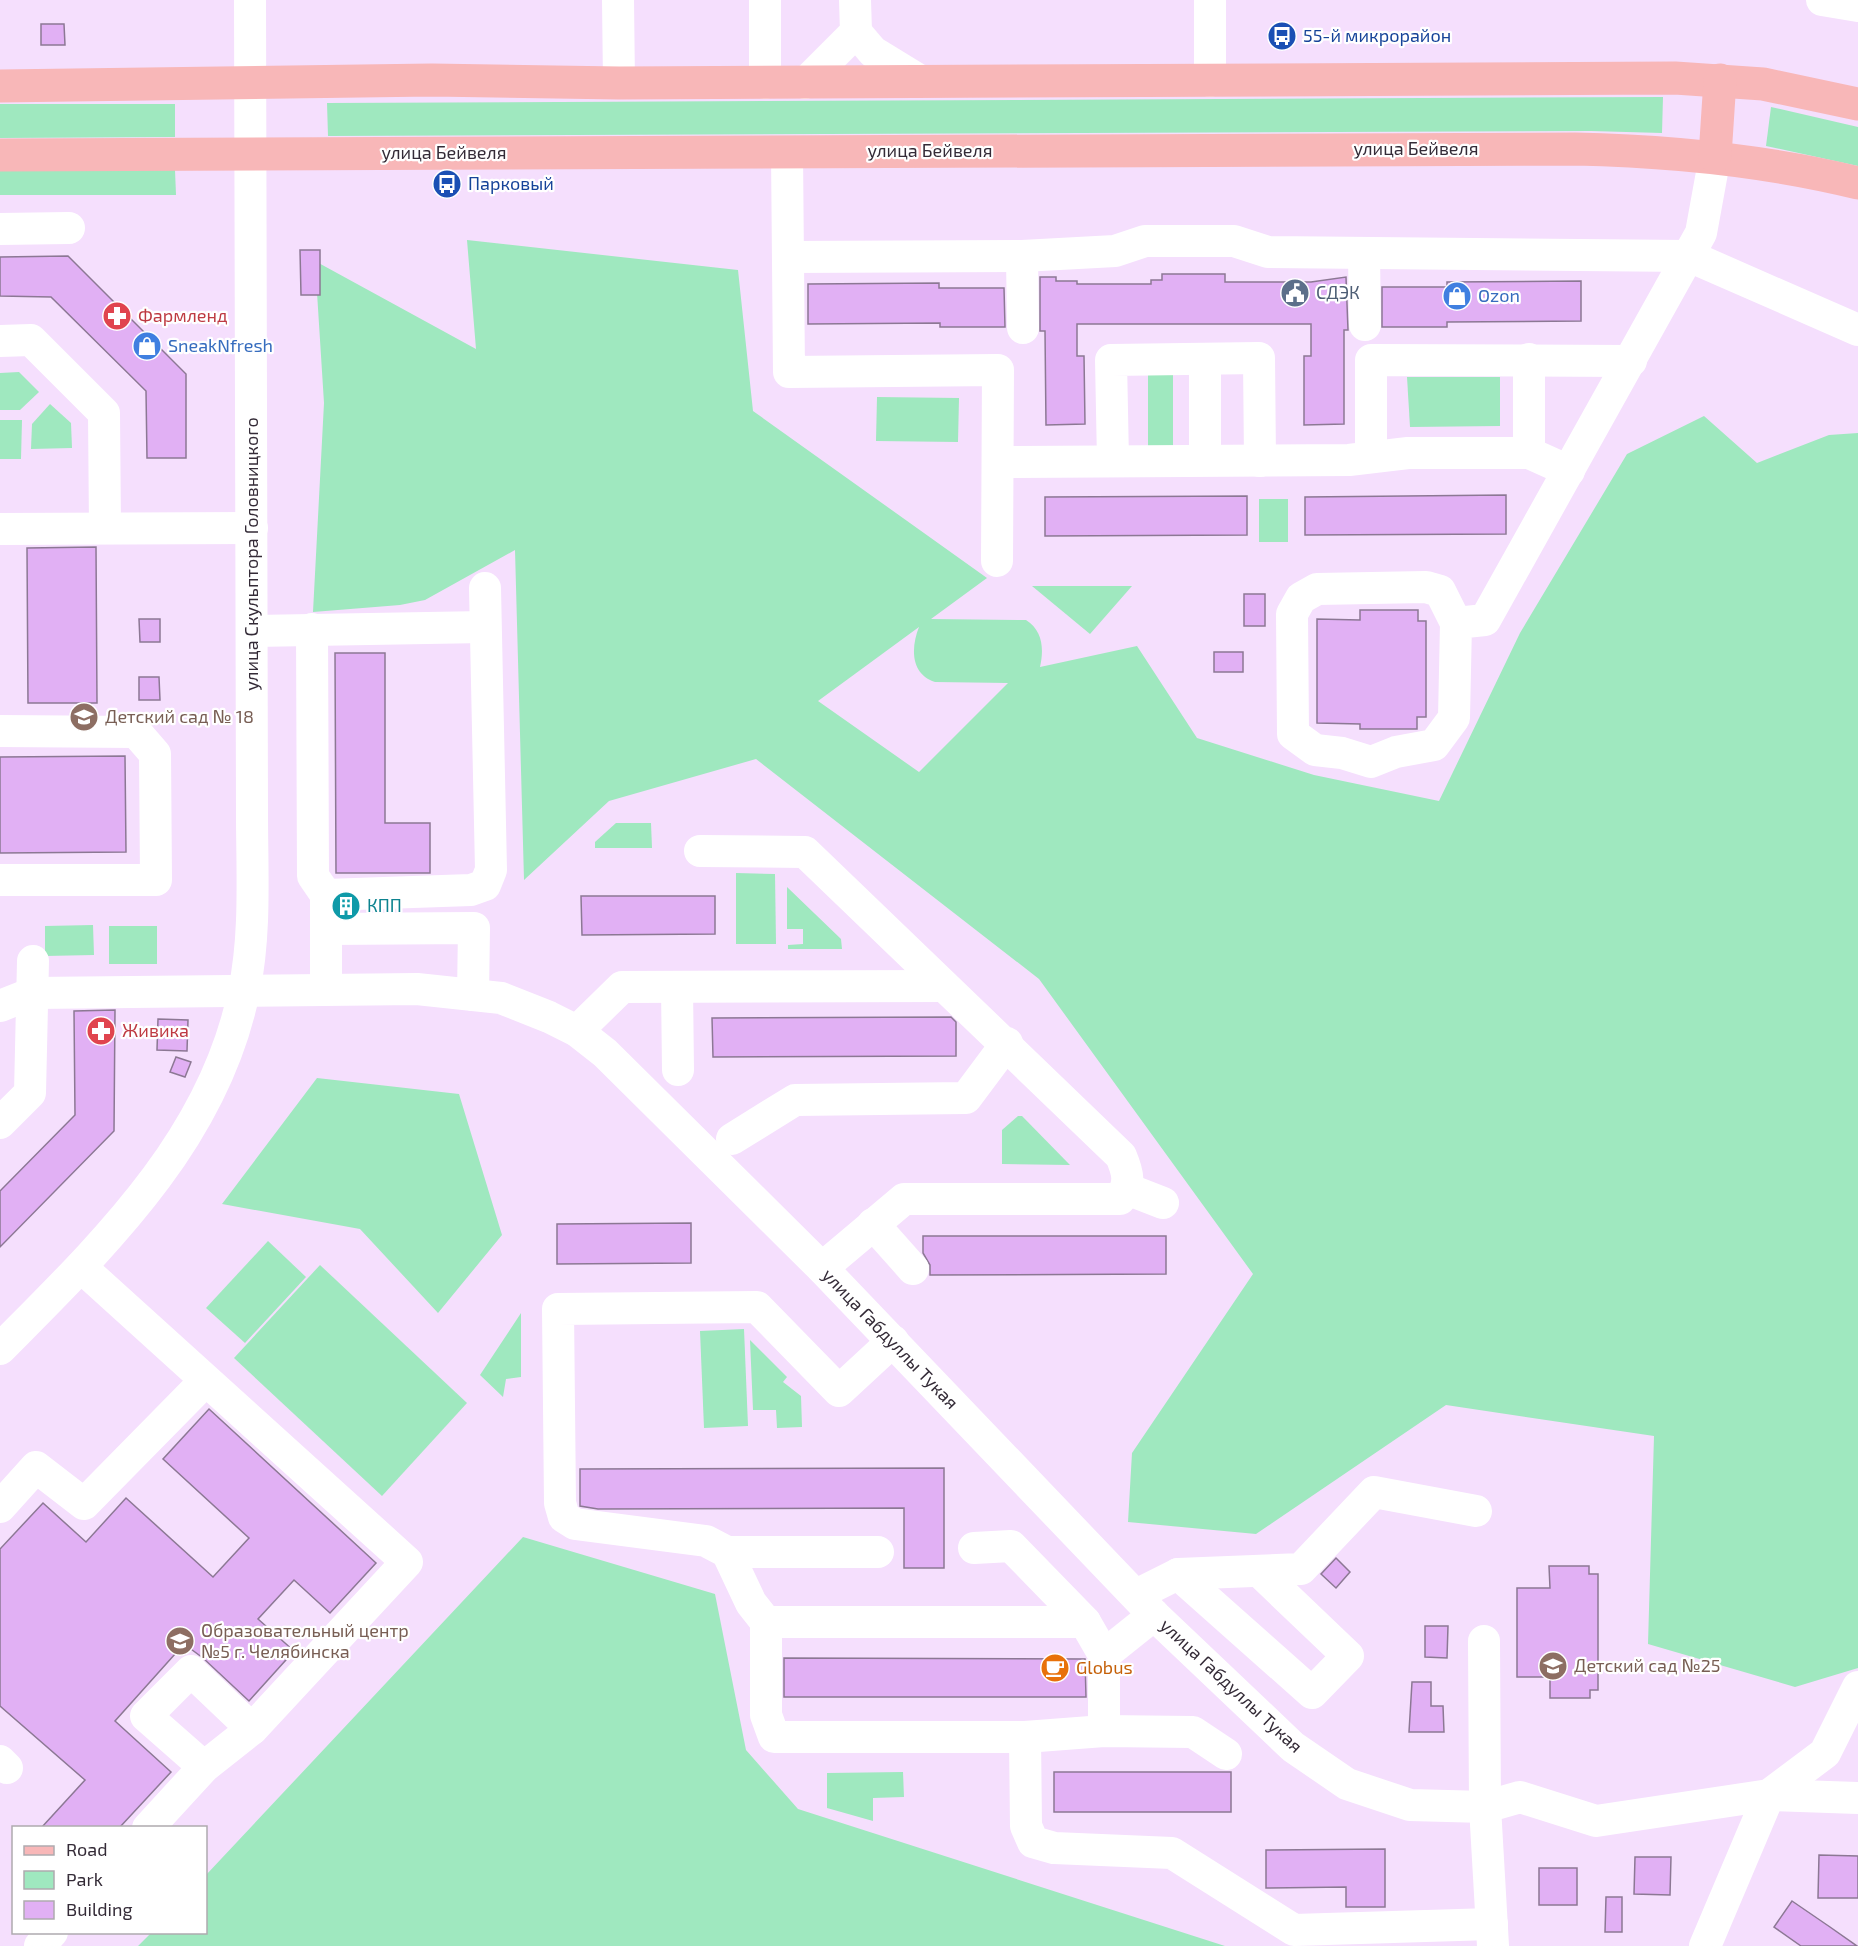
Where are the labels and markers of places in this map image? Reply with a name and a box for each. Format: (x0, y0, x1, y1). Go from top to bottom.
bus stop icon: 55-й микрорайон (1266, 20, 1298, 52)
place label: 55-й микрорайон (1303, 24, 1451, 46)
bus stop icon: Парковый (431, 168, 463, 200)
place label: Парковый (468, 172, 554, 194)
public building icon: СДЭК (1279, 277, 1311, 309)
shop icon: Ozon (1441, 280, 1473, 312)
place label: СДЭК (1316, 281, 1360, 303)
place label: Ozon (1478, 284, 1520, 306)
pharmacy icon: Фармленд (101, 300, 133, 332)
place label: Фармленд (138, 304, 228, 326)
shop icon: SneakNfresh (131, 330, 163, 362)
place label: SneakNfresh (168, 334, 273, 356)
school or university icon: Детский сад № 18 (68, 701, 100, 733)
place label: Детский сад № 18 (105, 705, 254, 727)
building icon: КПП (330, 890, 362, 922)
place label: КПП (367, 894, 402, 916)
pharmacy icon: Живика (85, 1015, 117, 1047)
place label: Живика (122, 1019, 189, 1041)
place label: Образовательный центр №5 г. Челябинска (201, 1619, 409, 1662)
school or university icon: Образовательный центр №5 г. Челябинска (164, 1625, 196, 1657)
school or university icon: Детский сад №25 (1537, 1650, 1569, 1682)
cafe icon: Globus (1039, 1652, 1071, 1684)
place label: Детский сад №25 (1574, 1654, 1721, 1676)
place label: Globus (1076, 1656, 1133, 1678)

